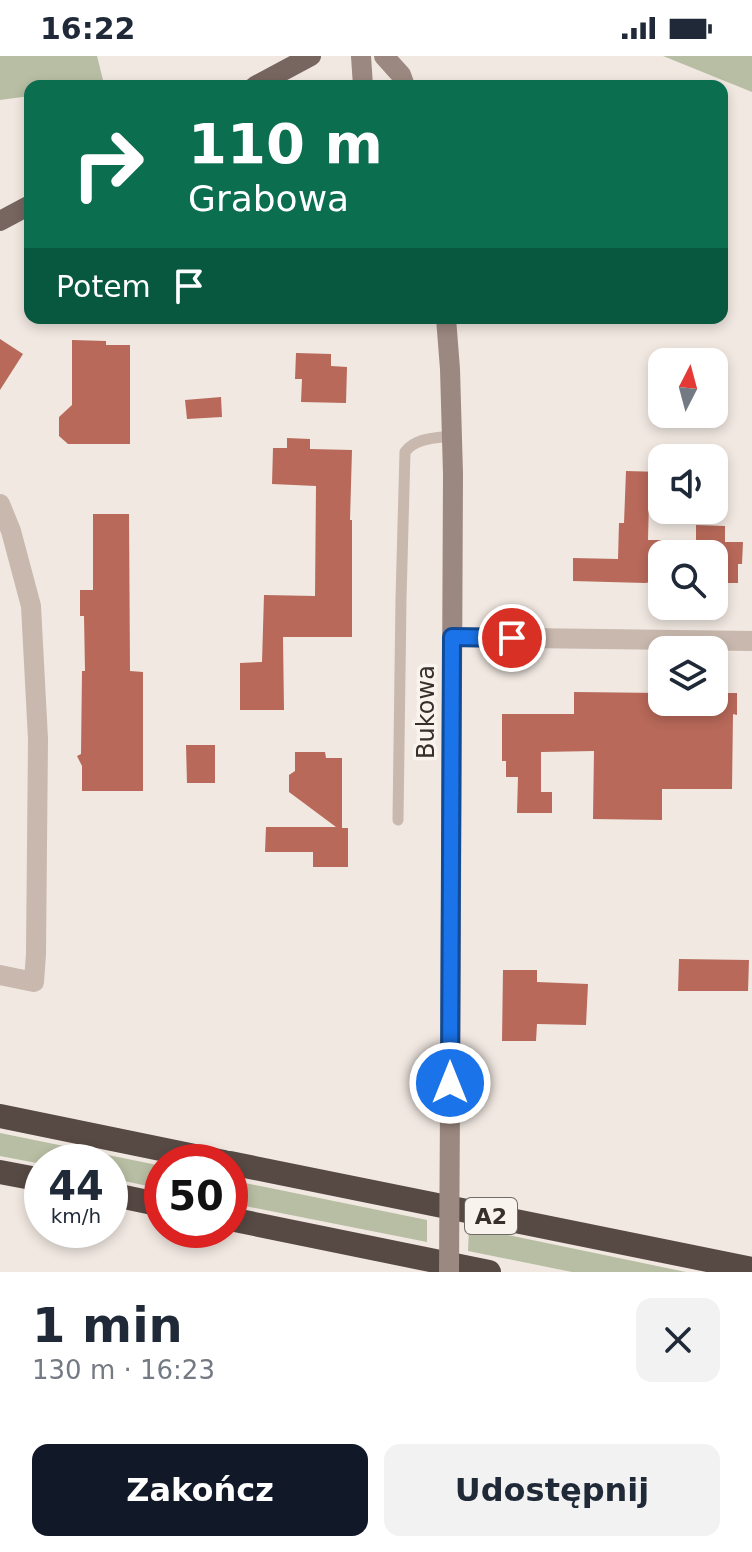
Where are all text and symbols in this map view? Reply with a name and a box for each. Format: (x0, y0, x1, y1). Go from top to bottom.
text: 16:22 (40, 11, 136, 46)
text: 110 m (188, 111, 383, 176)
icon: right (56, 112, 160, 216)
text: Grabowa (188, 178, 349, 219)
icon: arrive (167, 264, 211, 308)
text: Potem (56, 269, 151, 304)
north arrow (648, 348, 728, 428)
map controls (648, 348, 728, 716)
button: sound (648, 444, 728, 524)
button: search (648, 540, 728, 620)
pin (478, 604, 546, 672)
icon: arrive (490, 616, 534, 660)
button: layers (648, 636, 728, 716)
street label: Bukowa (412, 665, 440, 759)
position arrow (408, 1041, 492, 1125)
speed limit sign: 50 (144, 1144, 248, 1248)
text: 44 (48, 1163, 104, 1209)
road number: A2 (465, 1198, 517, 1234)
text: km/h (51, 1204, 101, 1228)
text: 1 min (32, 1297, 183, 1353)
button: close (636, 1298, 720, 1382)
text: 130 m · 16:23 (32, 1355, 215, 1385)
button: Zakończ (32, 1444, 368, 1536)
button: Udostępnij (384, 1444, 720, 1536)

